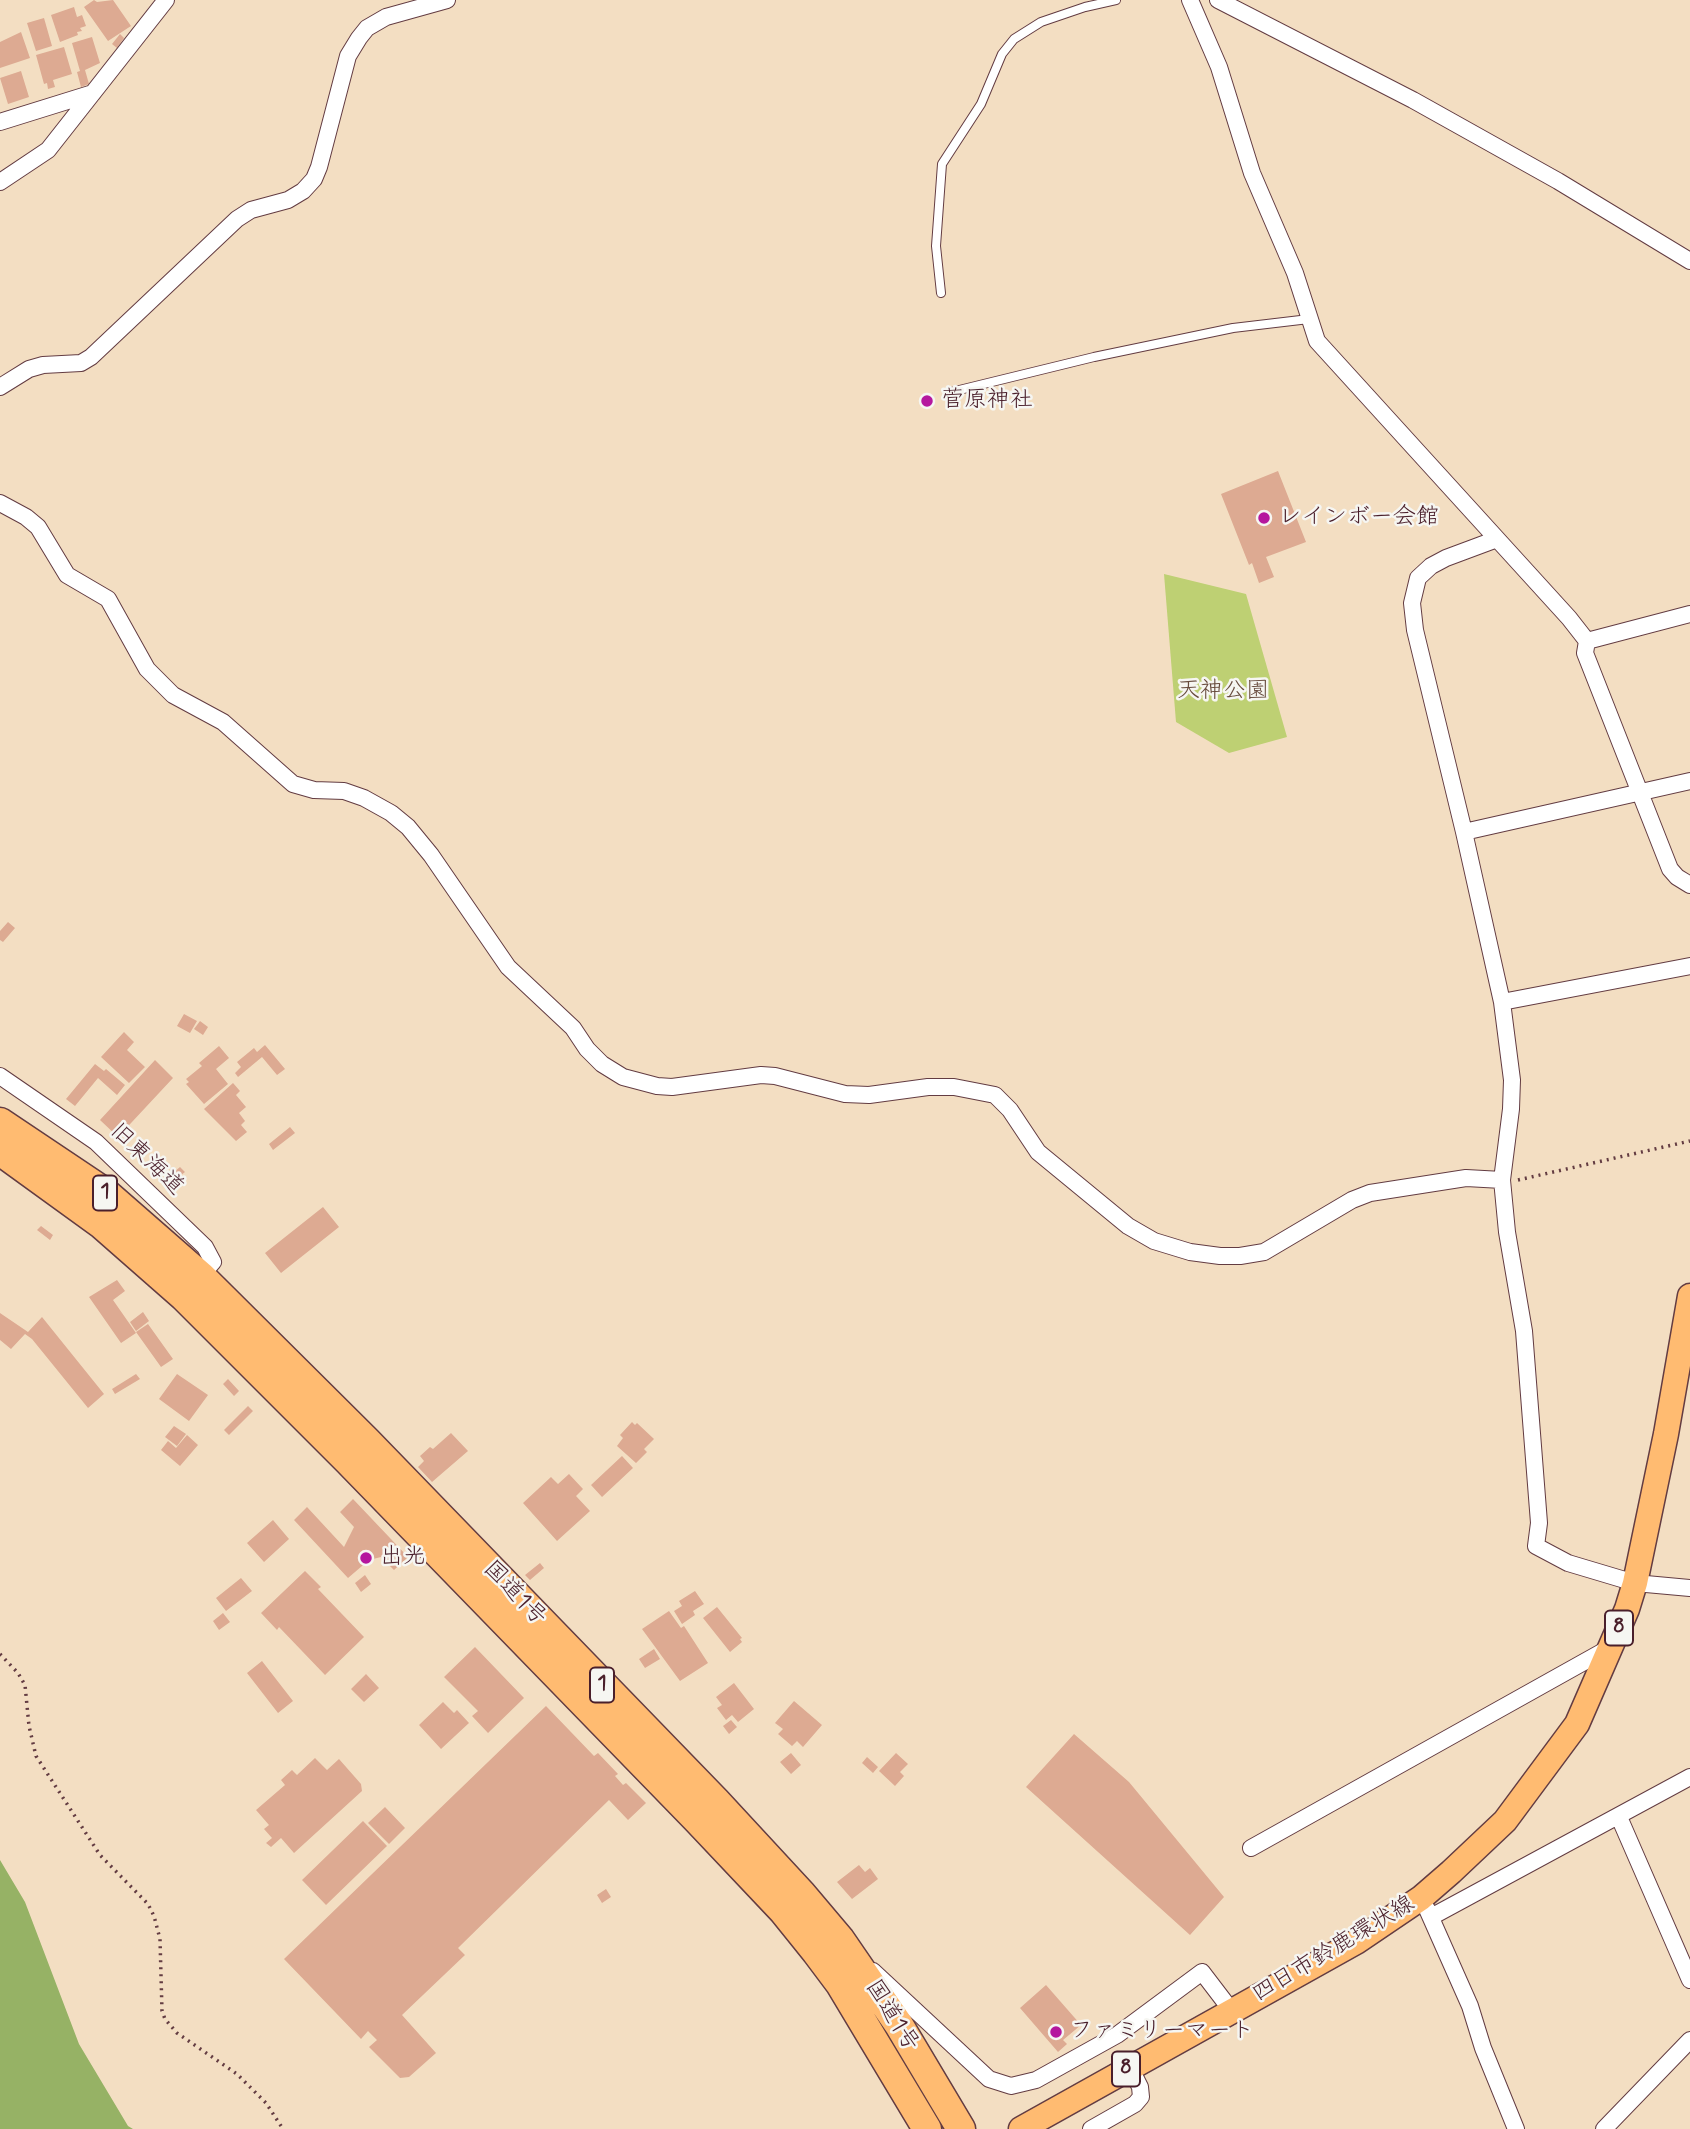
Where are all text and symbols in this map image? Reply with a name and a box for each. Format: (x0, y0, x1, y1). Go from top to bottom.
place label: 菅原神社 (941, 387, 1033, 415)
marker: 菅原神社 (919, 393, 935, 409)
place label: レインボー会館 (1278, 504, 1439, 532)
marker: レインボー会館 (1256, 510, 1272, 526)
park label: 天神公園 (1177, 678, 1269, 706)
street label: 旧東海道 (103, 1118, 189, 1202)
road number: 1 (93, 1176, 117, 1210)
place label: 出光 (380, 1544, 426, 1572)
marker: 出光 (358, 1550, 374, 1566)
street label: 国道1号 (477, 1556, 551, 1632)
road number: 8 (1605, 1610, 1633, 1646)
road number: 1 (590, 1668, 614, 1702)
street label: 四日市鈴鹿環状線 (1248, 1891, 1420, 2009)
street label: 国道1号 (858, 1975, 924, 2057)
place label: ファミリーマート (1070, 2018, 1254, 2046)
marker: ファミリーマート (1048, 2024, 1064, 2040)
road number: 8 (1112, 2052, 1140, 2086)

